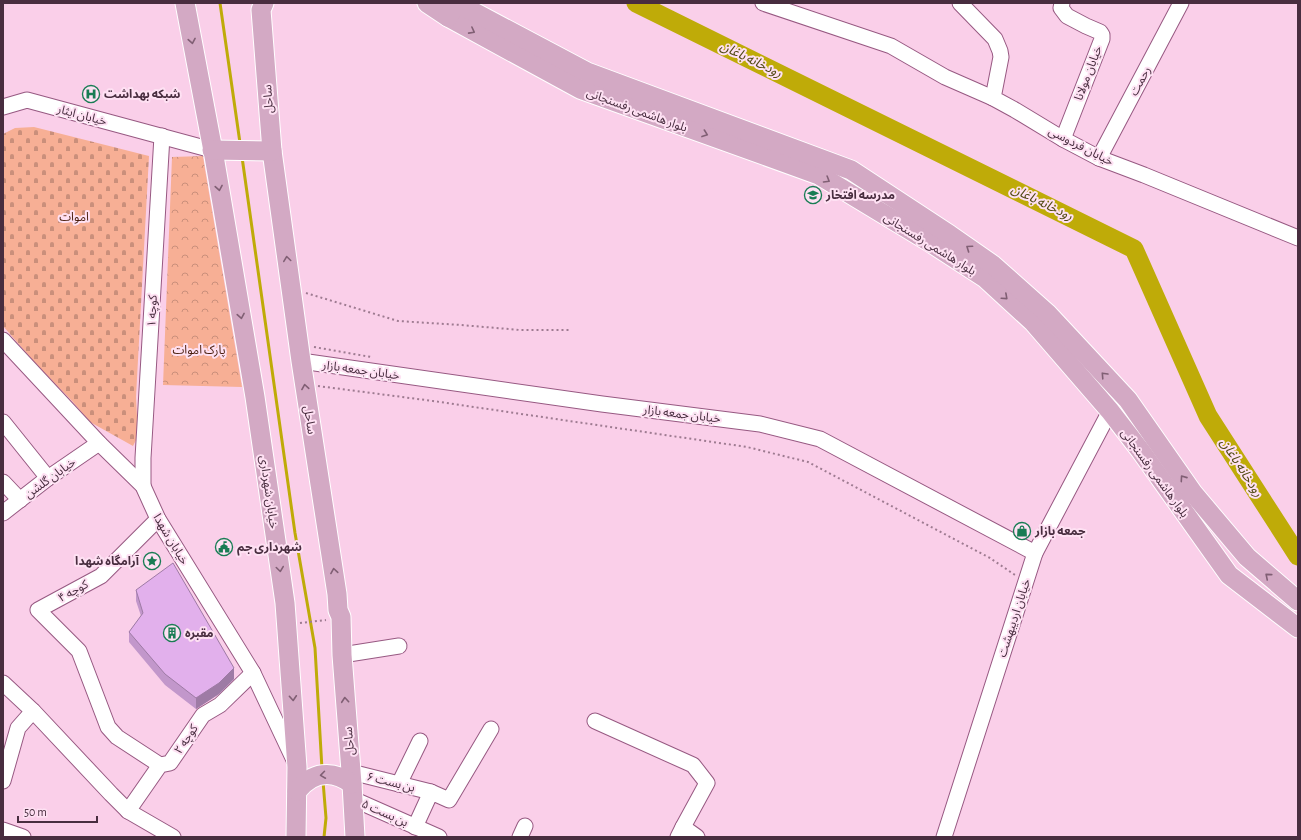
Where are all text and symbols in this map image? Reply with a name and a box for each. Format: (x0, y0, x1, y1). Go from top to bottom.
one-way arrow (468, 26, 475, 33)
one-way arrow (188, 38, 196, 44)
water label: رودخانه باغان (718, 40, 784, 81)
street label: خیابان مولانا (1072, 44, 1105, 102)
street label: رحمت (1127, 64, 1153, 98)
hospital icon: شبکه بهداشت (81, 84, 101, 104)
street label: ساحل (261, 84, 276, 114)
street label: بلوار هاشمی رفسنجانی (585, 86, 689, 135)
place label: شبکه بهداشت (104, 88, 180, 101)
street label: خیابان ایثار (55, 102, 108, 128)
street label: خیابان فردوسی (1046, 125, 1115, 168)
one-way arrow (702, 129, 709, 138)
one-way arrow (823, 175, 830, 182)
water label: رودخانه باغان (1009, 183, 1075, 224)
one-way arrow (214, 185, 223, 191)
school or university icon: مدرسه افتخار (803, 185, 823, 205)
place label: مدرسه افتخار (825, 188, 895, 202)
park label: اموات (59, 211, 89, 224)
street label: بلوار هاشمی رفسنجانی (881, 211, 978, 278)
one-way arrow (966, 245, 973, 253)
one-way arrow (283, 256, 292, 262)
one-way arrow (1000, 292, 1008, 300)
street label: کوچه ۱ (145, 293, 161, 328)
one-way arrow (236, 313, 245, 319)
park label: پارک اموات (172, 344, 226, 358)
street label: خیابان جمعه بازار (320, 358, 401, 382)
one-way arrow (1102, 372, 1109, 380)
one-way arrow (301, 384, 310, 391)
street label: خیابان جمعه بازار (641, 403, 721, 426)
street label: ساحل (301, 405, 318, 435)
street label: بلوار هاشمی رفسنجانی (1118, 427, 1191, 520)
water label: رودخانه باغان (1217, 437, 1265, 500)
street label: خیابان شهرداری (257, 455, 280, 530)
street label: خیابان گلشن (22, 456, 78, 501)
one-way arrow (1180, 475, 1188, 482)
street label: خیابان شهدا (150, 512, 191, 567)
shop icon: جمعه بازار (1012, 521, 1032, 541)
place label: جمعه بازار (1034, 525, 1086, 538)
public building icon: شهرداری جم (214, 537, 234, 557)
place label: شهرداری جم (237, 541, 302, 556)
place icon: آرامگاه شهدا (142, 551, 162, 571)
place label: آرامگاه شهدا (75, 554, 140, 568)
one-way arrow (275, 566, 284, 572)
one-way arrow (330, 568, 338, 574)
one-way arrow (1266, 573, 1273, 580)
street label: کوچه ۴ (56, 577, 92, 606)
street label: خیابان اردیبهشت (996, 577, 1033, 659)
building icon: مقبره (162, 623, 182, 643)
place label: مقبره (185, 627, 214, 640)
one-way arrow (288, 695, 297, 701)
one-way arrow (341, 697, 350, 703)
street label: کوچه ۲ (172, 721, 202, 757)
street label: ساحل (342, 726, 357, 756)
one-way arrow (320, 770, 326, 779)
street label: بن بست ۶ (365, 770, 416, 795)
street label: بن بست ۵ (360, 797, 410, 829)
scale bar (18, 798, 97, 824)
text: 50 m (24, 806, 47, 818)

